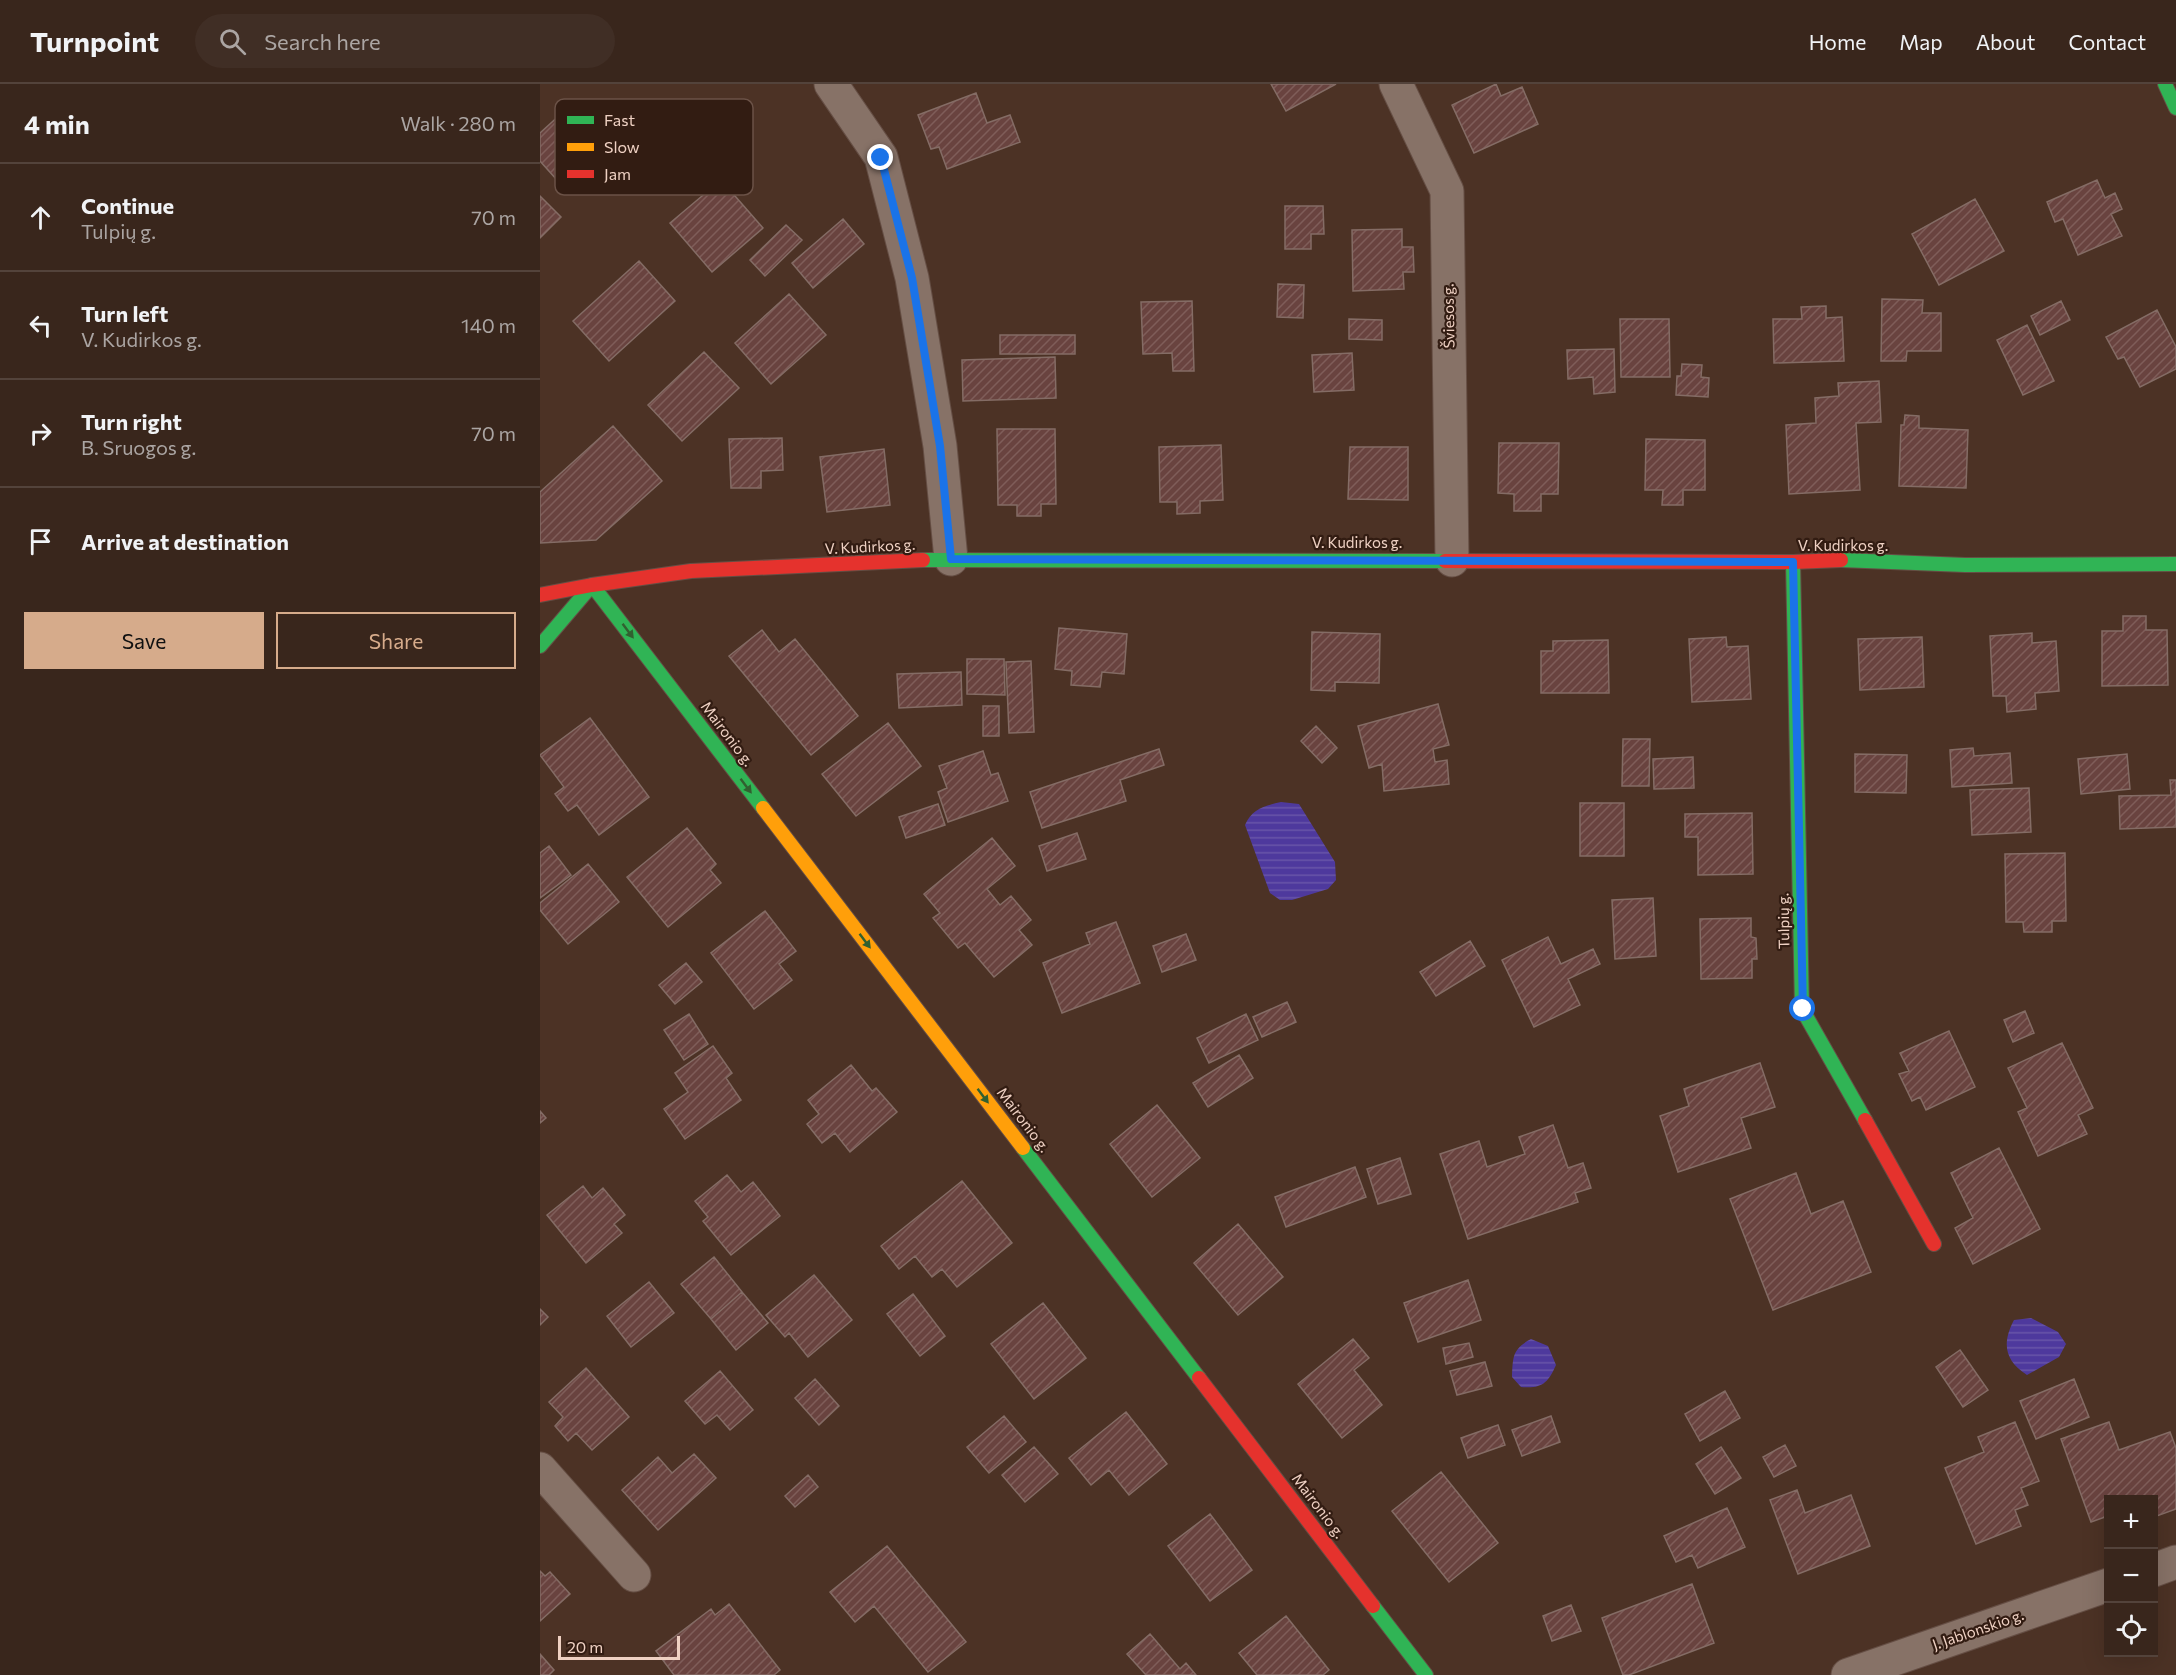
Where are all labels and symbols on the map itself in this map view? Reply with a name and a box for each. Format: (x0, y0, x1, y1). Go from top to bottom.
legend (555, 99, 753, 195)
text: Fast (604, 110, 635, 129)
text: Slow (604, 137, 640, 156)
route end (867, 144, 893, 170)
text: Jam (604, 164, 631, 183)
street label: Šviesos g. (1437, 283, 1458, 349)
street label: V. Kudirkos g. (1312, 533, 1402, 551)
street label: V. Kudirkos g. (824, 535, 916, 557)
street label: V. Kudirkos g. (1798, 536, 1888, 554)
one-way arrow (622, 623, 634, 639)
street label: Maironio g. (698, 697, 758, 769)
one-way arrow (740, 779, 752, 794)
street label: Tulpių g. (1774, 893, 1792, 949)
one-way arrow (859, 933, 871, 949)
route start (1789, 995, 1815, 1021)
street label: Maironio g. (994, 1083, 1054, 1155)
one-way arrow (977, 1088, 990, 1104)
street label: Maironio g. (1289, 1469, 1349, 1541)
street label: J. Jablonskio g. (1930, 1605, 2026, 1653)
scale bar (558, 1633, 680, 1660)

